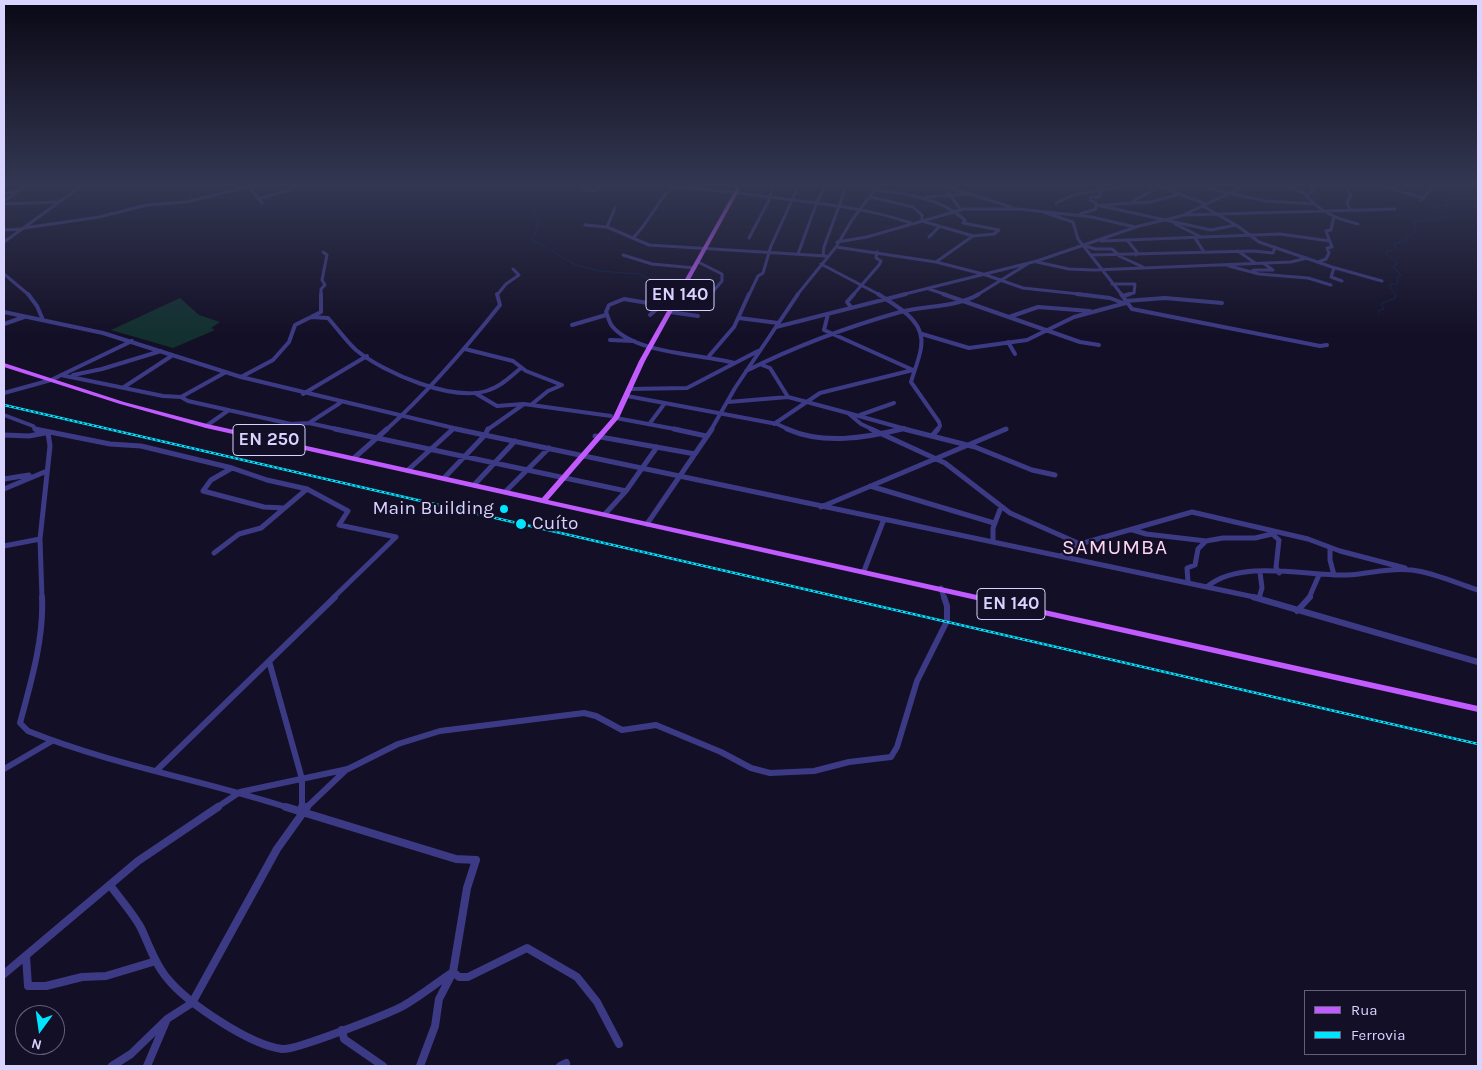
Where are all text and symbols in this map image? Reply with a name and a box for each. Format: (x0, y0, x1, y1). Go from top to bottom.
road number: EN 140 (646, 280, 714, 310)
road number: EN 250 (233, 424, 305, 456)
place label: Main Building (372, 498, 494, 520)
marker: Main Building (498, 503, 510, 515)
place label: Cuíto (532, 513, 578, 535)
marker: Cuíto (514, 517, 528, 531)
district label: SAMUMBA (1061, 535, 1169, 561)
road number: EN 140 (977, 588, 1045, 620)
legend (1304, 990, 1467, 1055)
text: Rua (1351, 1001, 1378, 1019)
north arrow (15, 1005, 65, 1055)
text: Ferrovia (1351, 1026, 1405, 1044)
text: N (30, 1035, 43, 1054)

